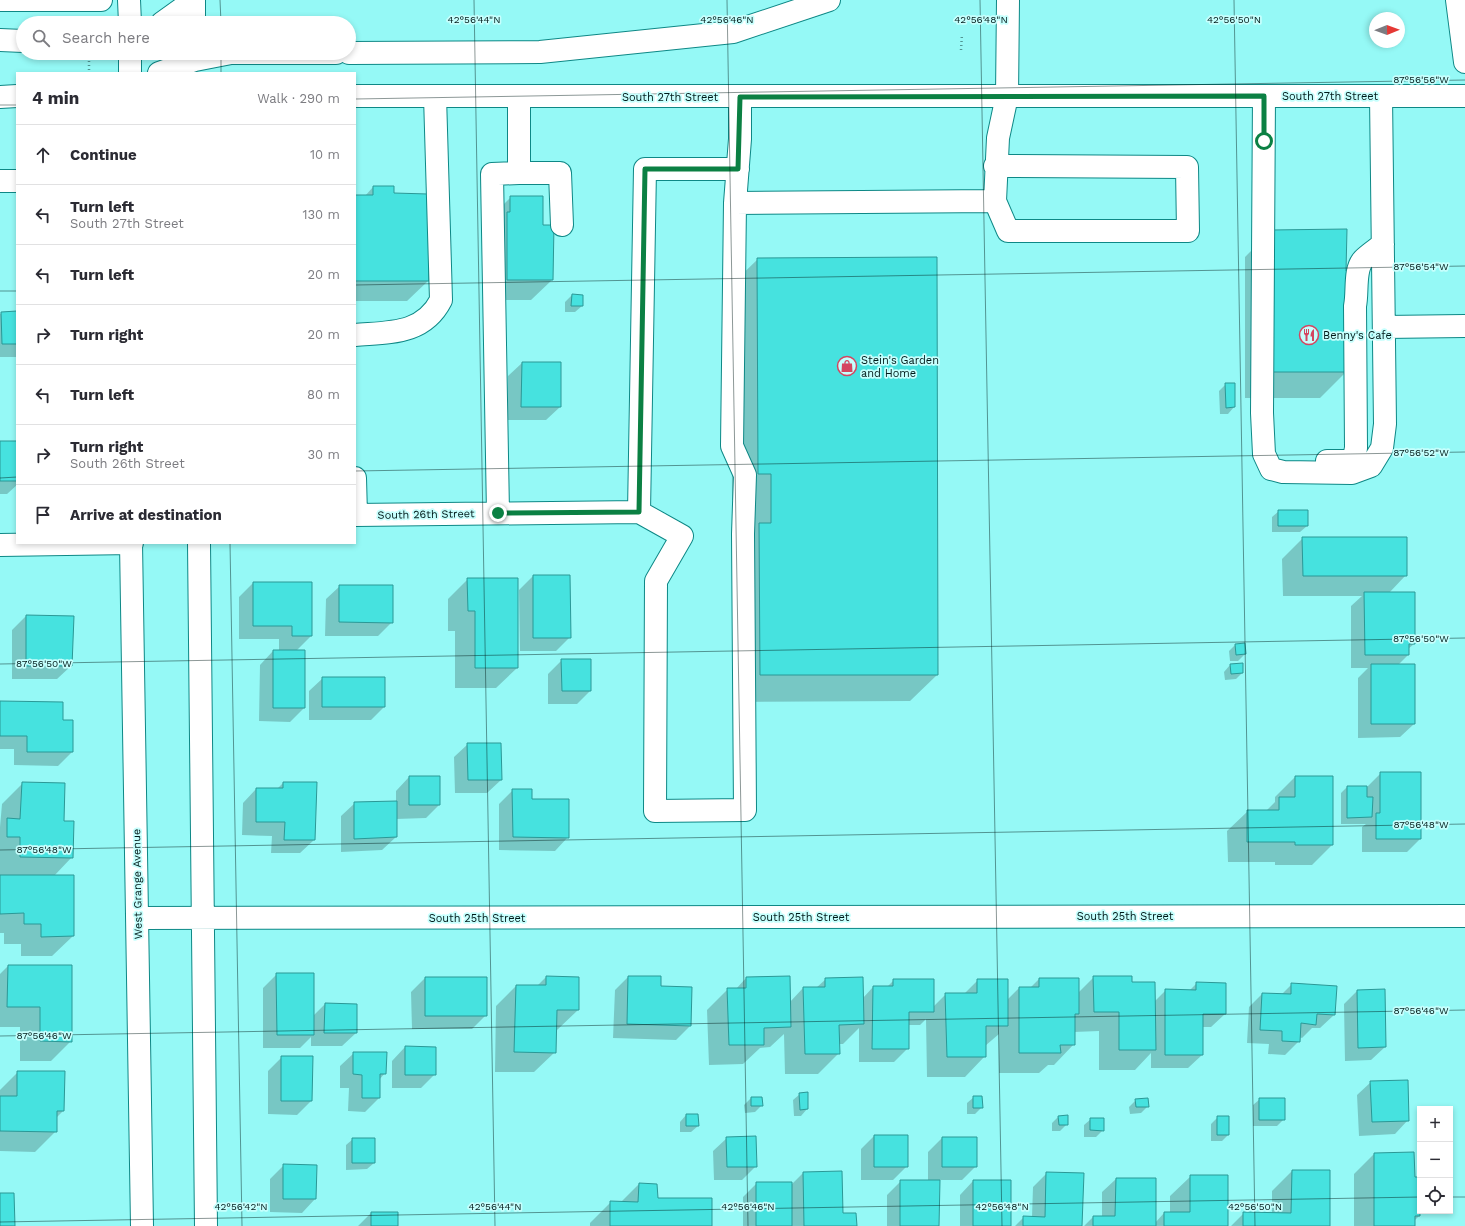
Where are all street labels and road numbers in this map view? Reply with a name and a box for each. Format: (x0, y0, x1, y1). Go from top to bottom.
street label: South 27th Street (1282, 90, 1379, 103)
street label: South 27th Street (622, 91, 719, 104)
street label: South 26th Street (377, 507, 475, 522)
street label: West Grange Avenue (130, 829, 145, 939)
street label: South 25th Street (1077, 910, 1174, 923)
street label: South 25th Street (753, 911, 850, 924)
street label: South 25th Street (429, 912, 526, 925)

